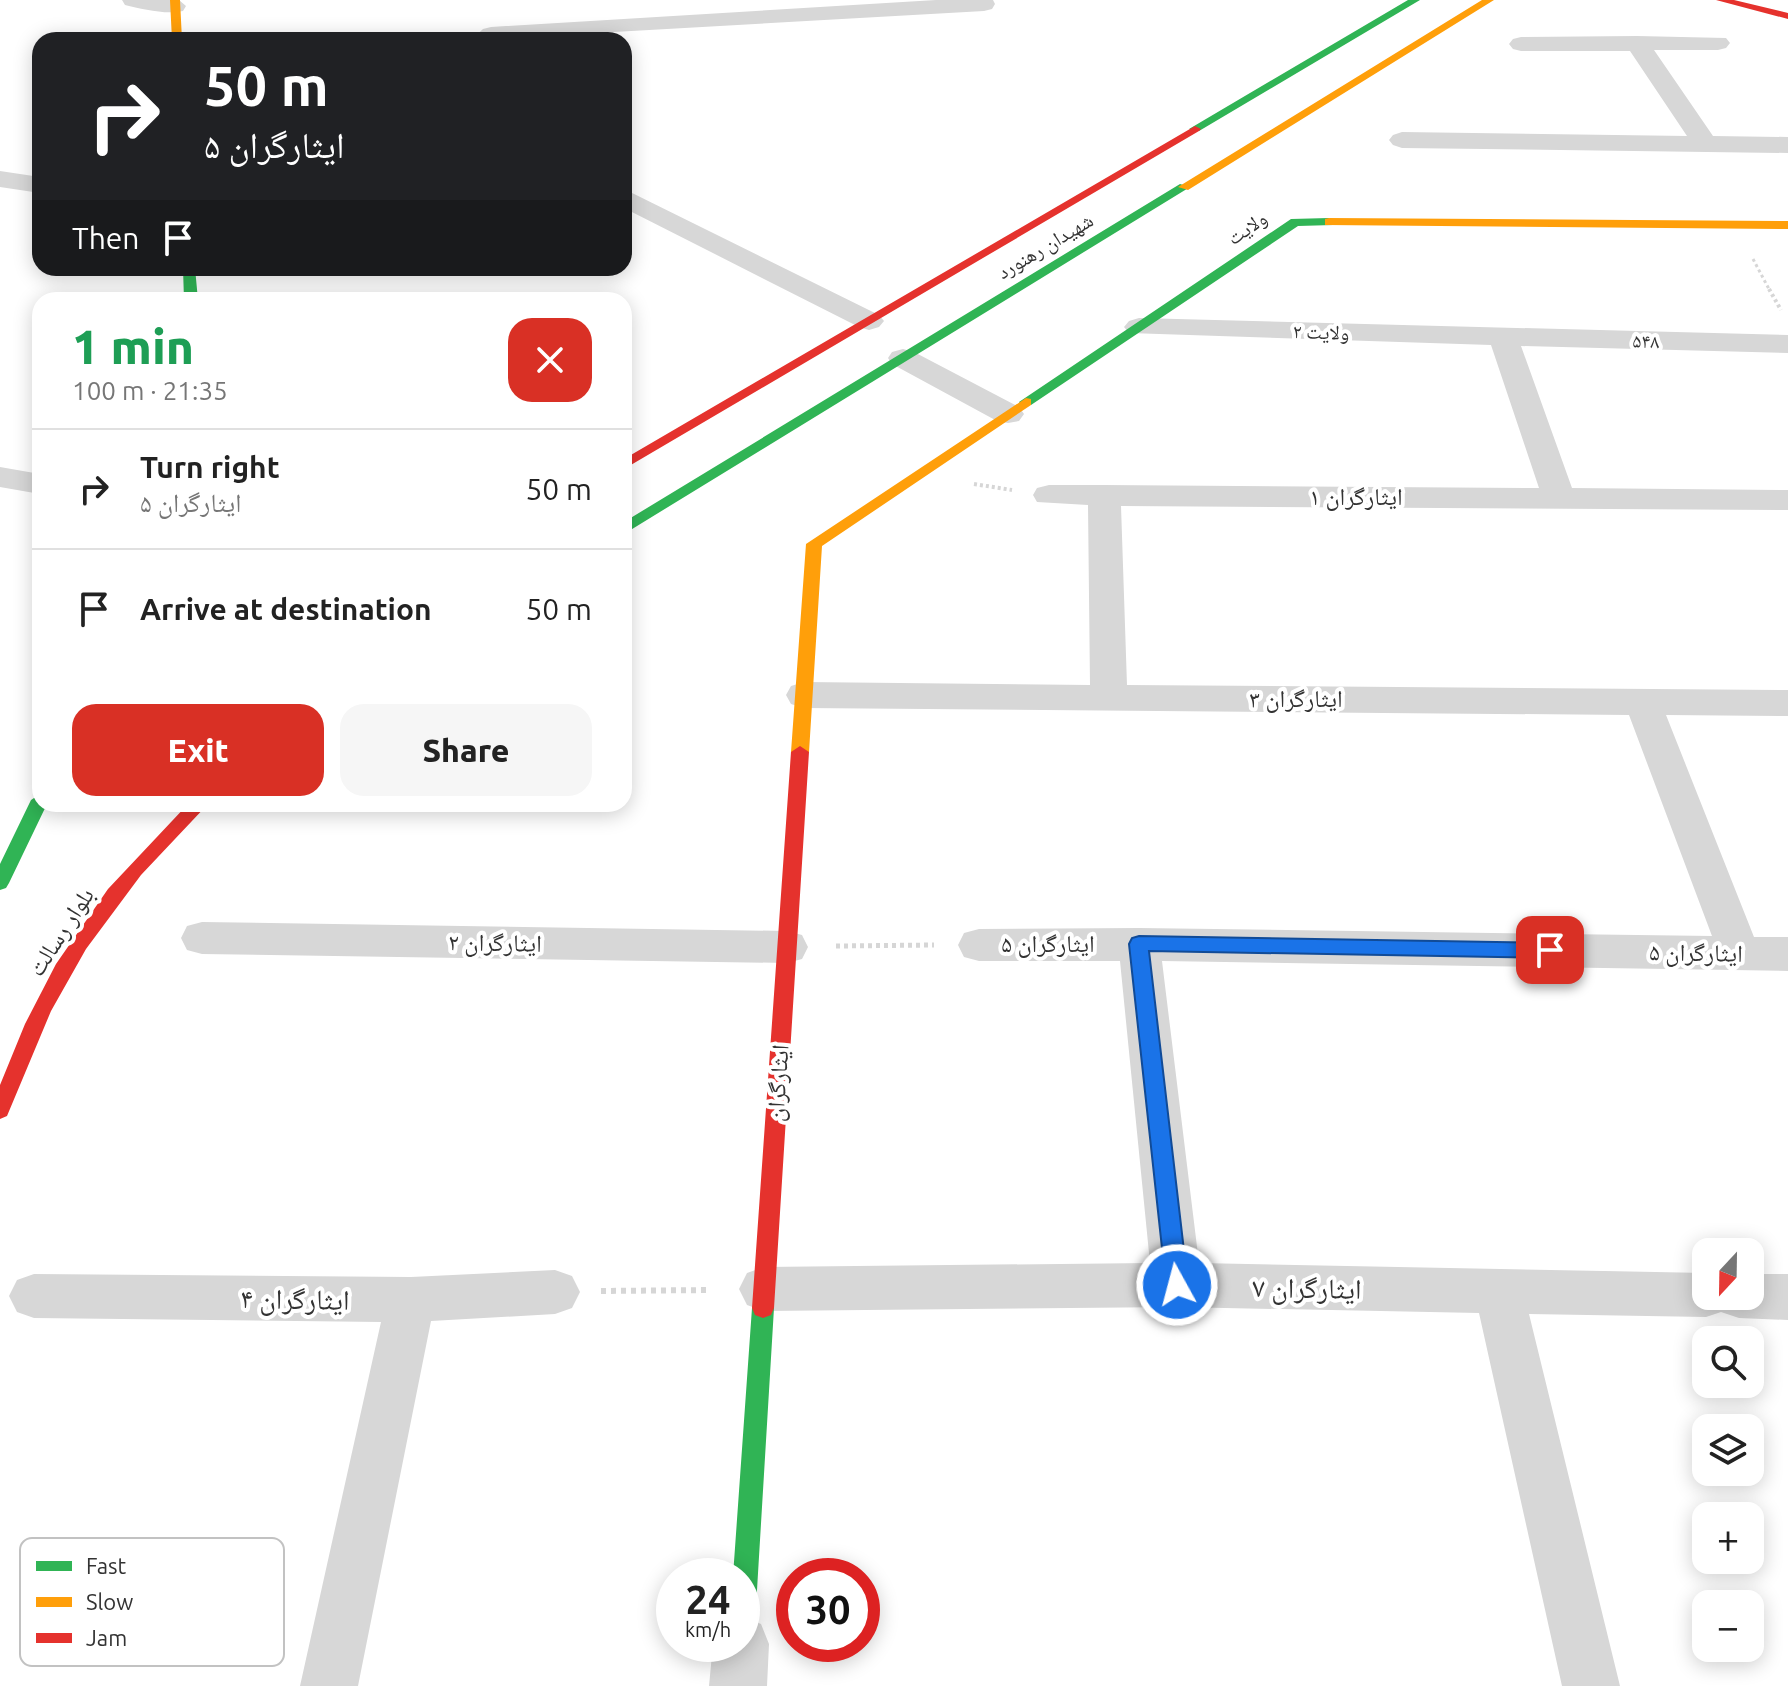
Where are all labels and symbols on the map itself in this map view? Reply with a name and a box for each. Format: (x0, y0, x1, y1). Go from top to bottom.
street label: ولایت (1222, 206, 1271, 249)
street label: شهیدان رهنورد (993, 208, 1097, 284)
street label: ولایت ۲ (1292, 319, 1350, 344)
street label: ۵۴۸ (1632, 329, 1660, 352)
street label: ایثارگران ۱ (1309, 483, 1403, 511)
street label: ایثارگران ۳ (1249, 685, 1343, 713)
street label: بلوار رسالت (22, 882, 100, 981)
pin (1516, 916, 1584, 984)
street label: ایثارگران ۲ (448, 928, 542, 958)
street label: ایثارگران ۵ (1001, 930, 1095, 958)
street label: ایثارگران ۵ (1649, 938, 1743, 968)
street label: ایثارگران (761, 1043, 795, 1123)
north arrow (1692, 1238, 1764, 1310)
position arrow (1135, 1243, 1219, 1327)
street label: ایثارگران ۷ (1252, 1271, 1362, 1306)
street label: ایثارگران ۴ (240, 1282, 350, 1317)
legend (20, 1538, 284, 1666)
text: Fast (86, 1553, 127, 1578)
speed limit sign: 30 (776, 1558, 880, 1662)
text: Slow (86, 1589, 133, 1614)
text: Jam (86, 1625, 127, 1650)

